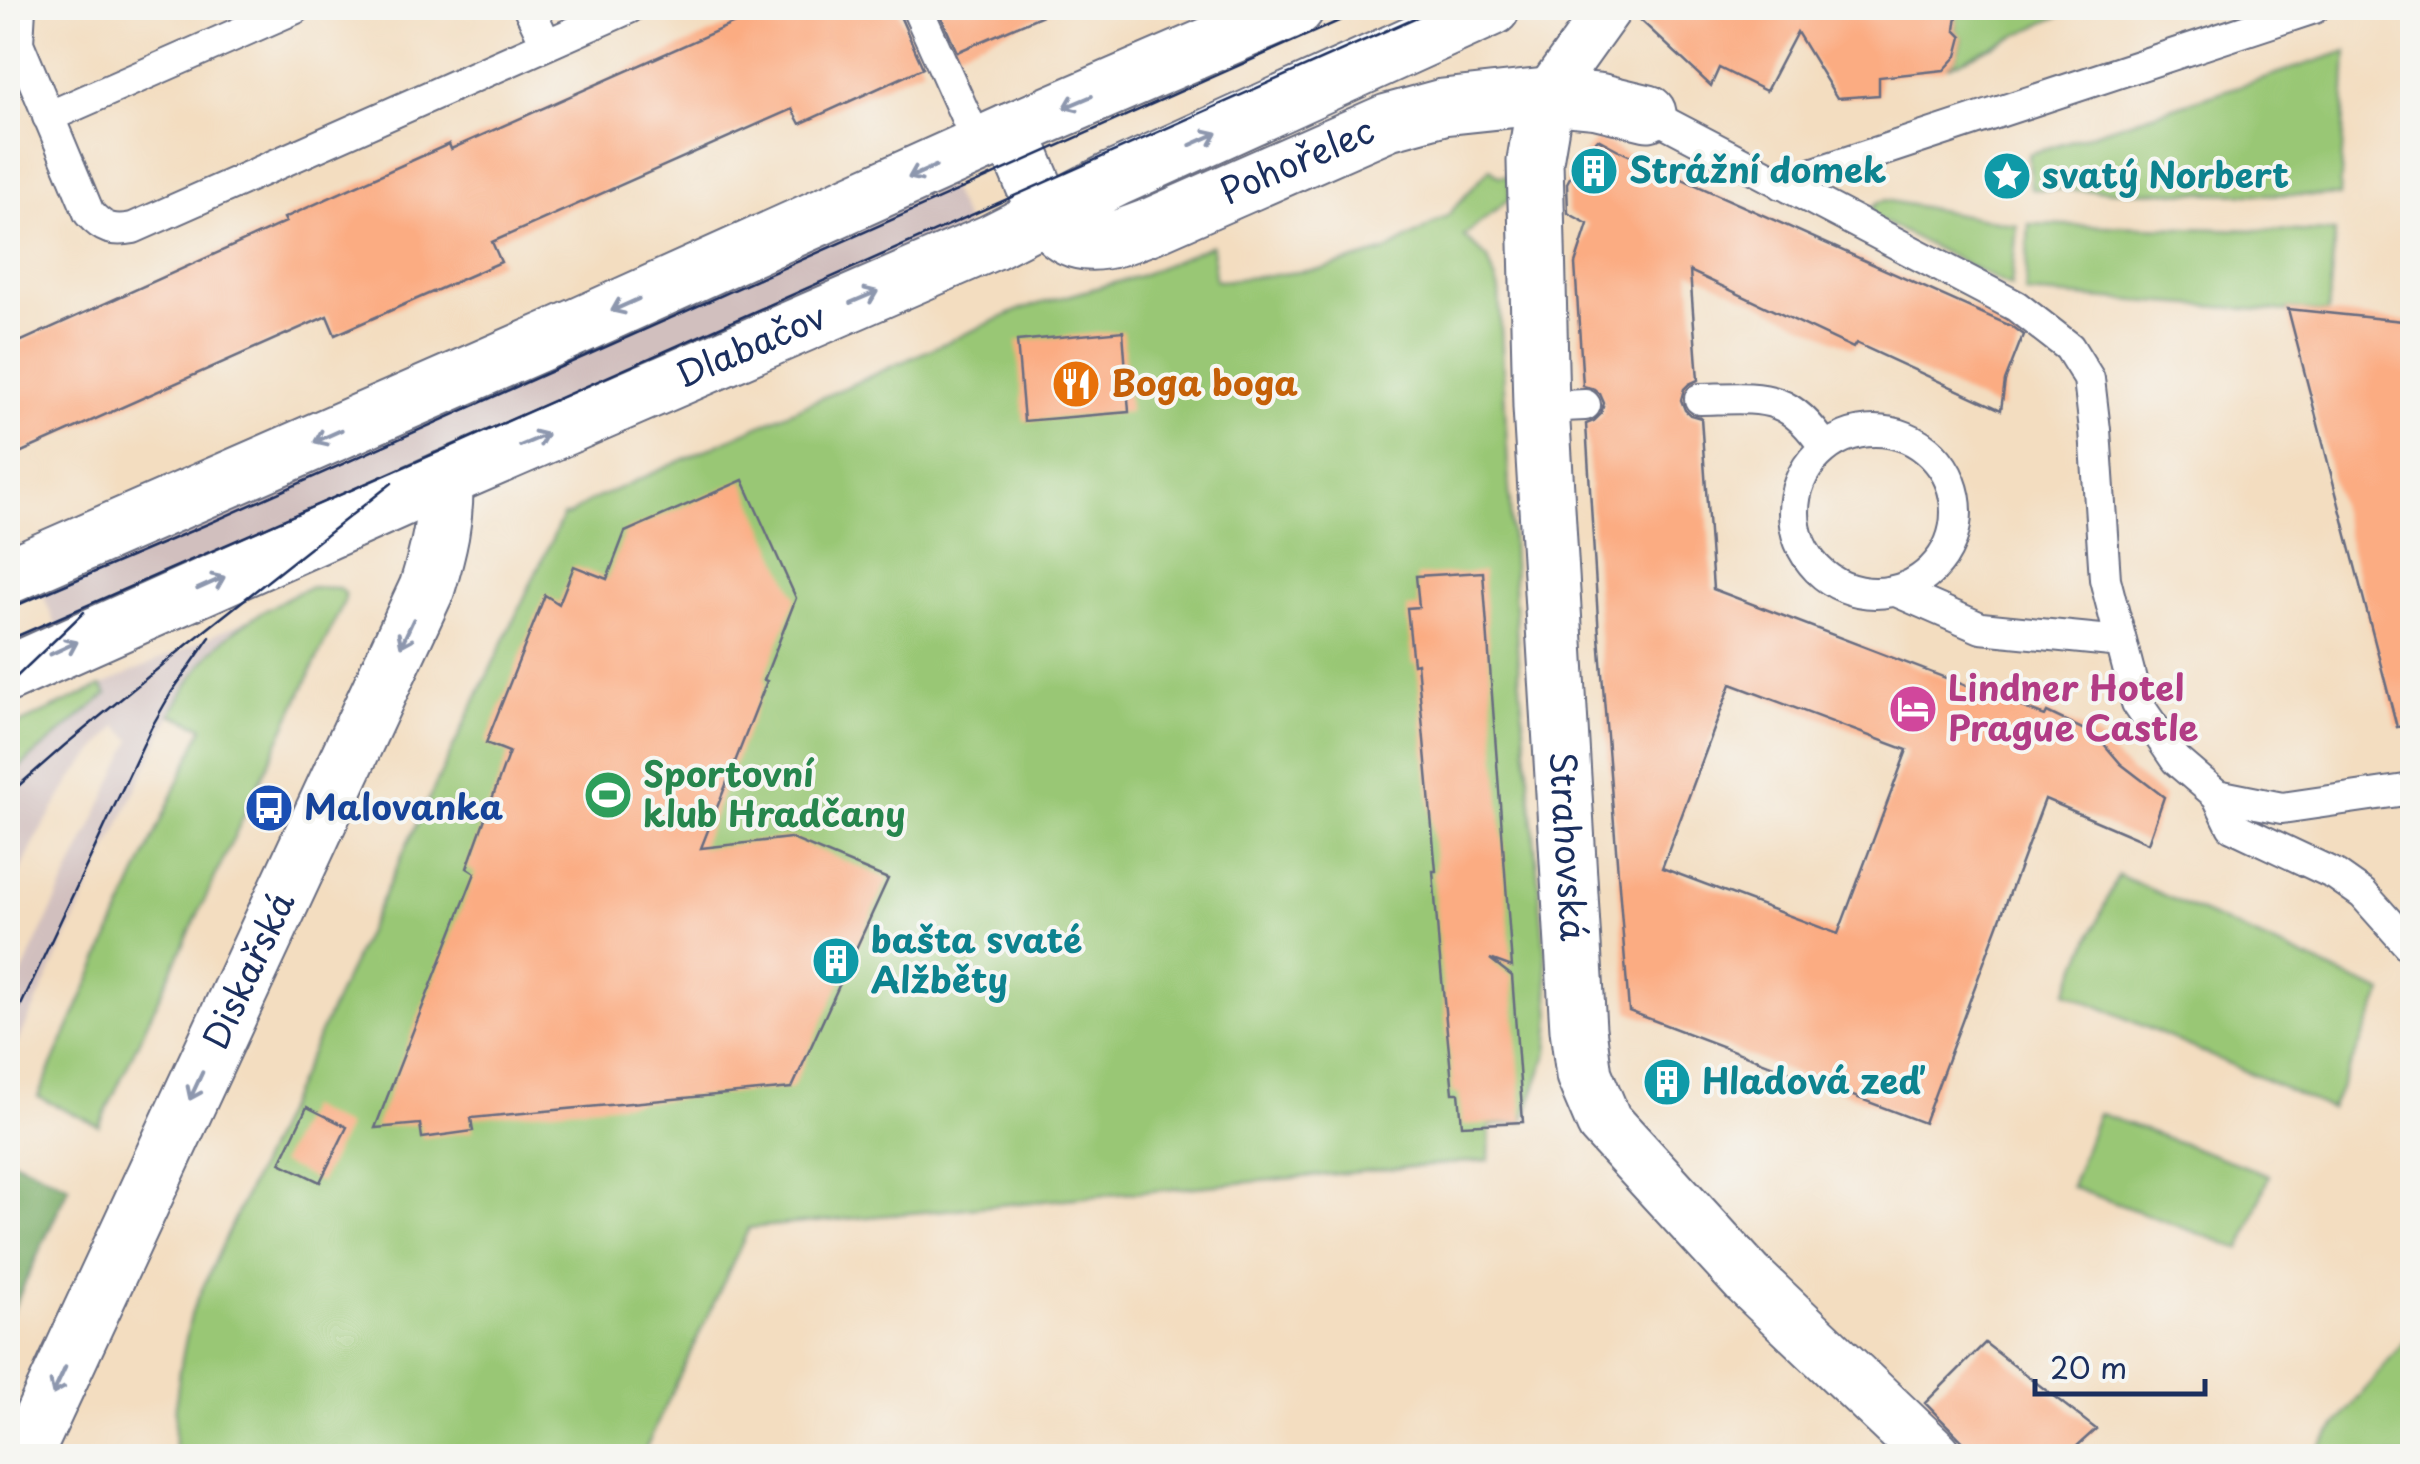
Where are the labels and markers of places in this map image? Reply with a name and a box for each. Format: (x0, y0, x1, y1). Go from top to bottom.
place label: Strážní domek (1629, 142, 1887, 195)
building icon: Strážní domek (1568, 145, 1620, 197)
place label: svatý Norbert (2042, 147, 2289, 200)
place icon: svatý Norbert (1981, 150, 2033, 202)
place label: Boga boga (1111, 355, 1298, 408)
restaurant icon: Boga boga (1050, 358, 1102, 410)
place label: Lindner Hotel Prague Castle (1948, 660, 2199, 753)
hotel icon: Lindner Hotel Prague Castle (1887, 683, 1939, 735)
place label: Sportovní klub Hradčany (643, 746, 906, 839)
sports icon: Sportovní klub Hradčany (582, 769, 634, 821)
place label: Malovanka (304, 779, 503, 832)
bus stop icon: Malovanka (243, 782, 295, 834)
place label: bašta svaté Alžběty (871, 912, 1082, 1005)
building icon: bašta svaté Alžběty (810, 935, 862, 987)
place label: Hladová zeď (1702, 1053, 1925, 1106)
building icon: Hladová zeď (1641, 1056, 1693, 1108)

